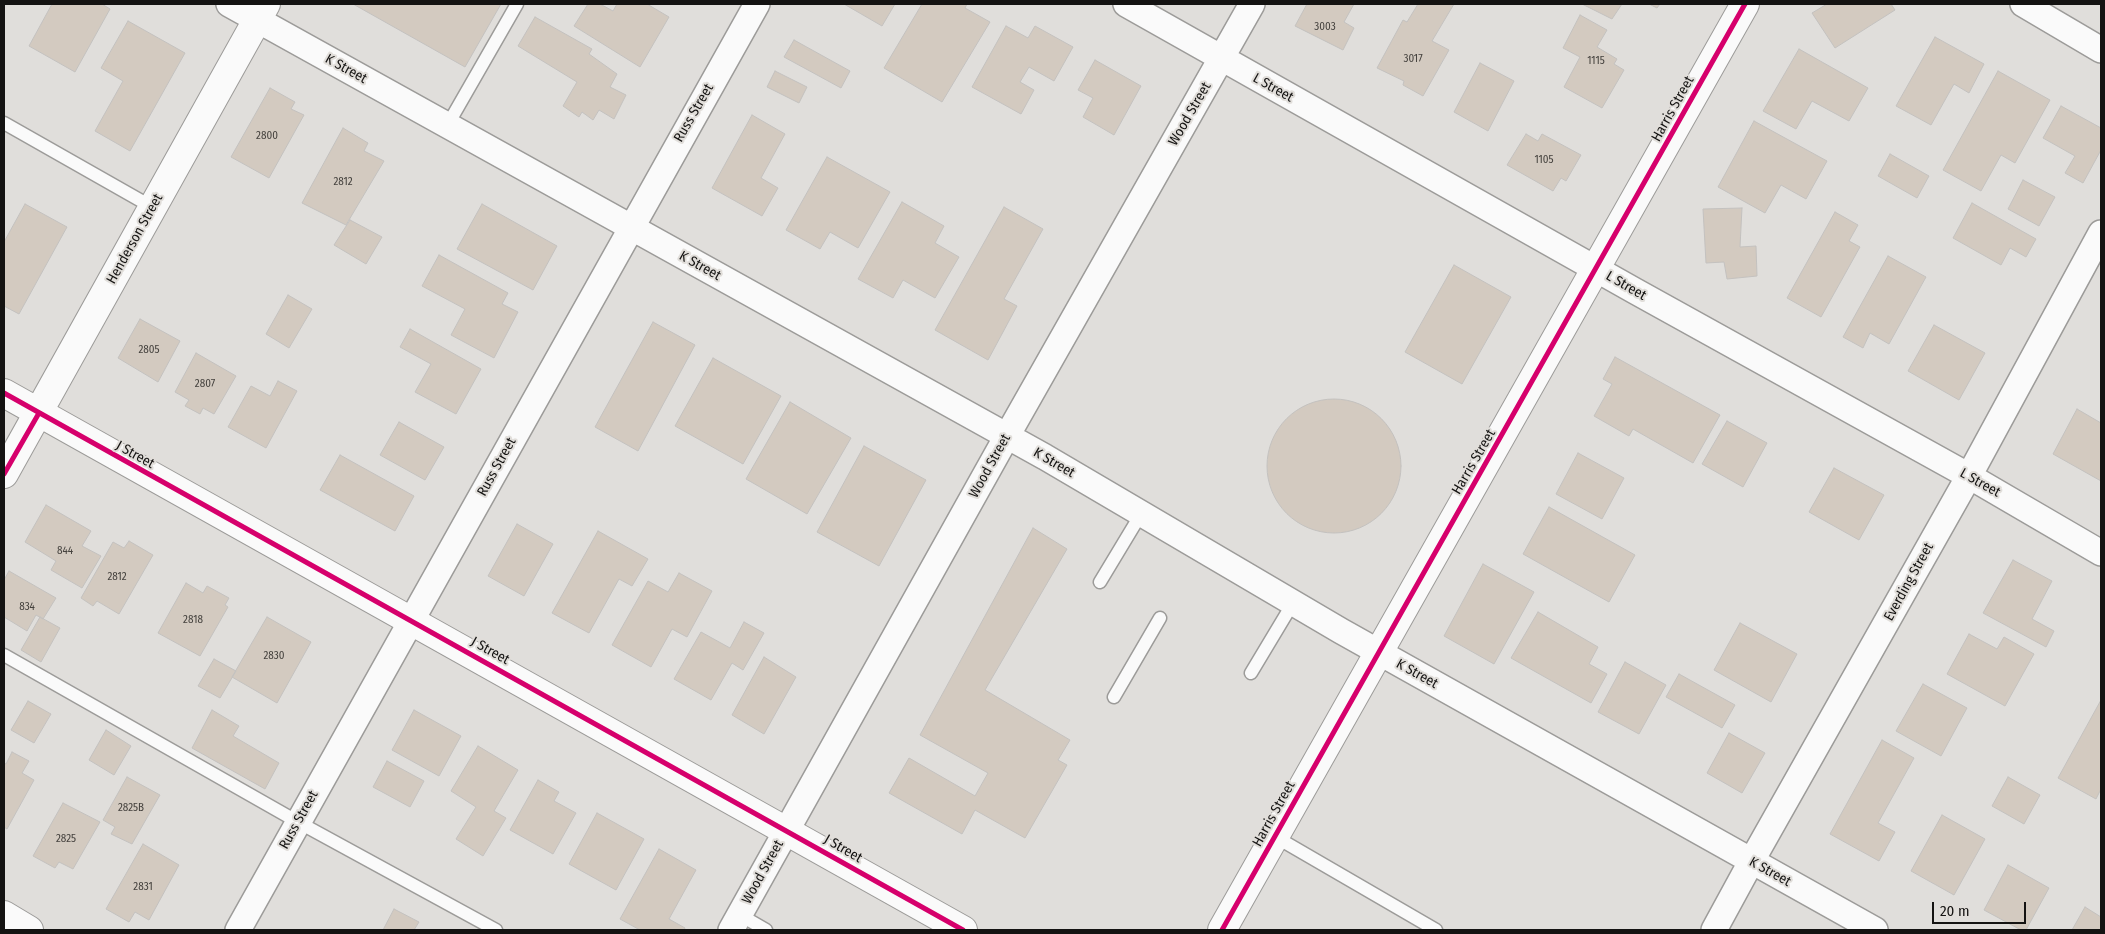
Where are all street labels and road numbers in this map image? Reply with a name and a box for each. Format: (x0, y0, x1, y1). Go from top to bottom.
street label: K Street (322, 51, 370, 87)
street label: L Street (1250, 70, 1296, 106)
street label: Harris Street (1648, 73, 1698, 145)
street label: Wood Street (1165, 79, 1215, 149)
street label: Russ Street (671, 81, 717, 145)
street label: Henderson Street (103, 191, 167, 287)
street label: K Street (676, 248, 724, 284)
street label: L Street (1603, 268, 1649, 304)
street label: Harris Street (1449, 426, 1499, 498)
street label: Wood Street (966, 431, 1014, 501)
street label: Russ Street (474, 435, 520, 499)
street label: J Street (113, 438, 157, 472)
street label: K Street (1030, 444, 1078, 482)
street label: L Street (1957, 465, 2003, 501)
street label: Everding Street (1881, 540, 1937, 624)
street label: J Street (468, 634, 512, 668)
street label: K Street (1393, 656, 1441, 692)
street label: Harris Street (1249, 778, 1299, 850)
street label: Russ Street (276, 788, 322, 852)
street label: J Street (821, 831, 865, 867)
street label: Wood Street (739, 837, 787, 907)
street label: K Street (1746, 854, 1794, 890)

